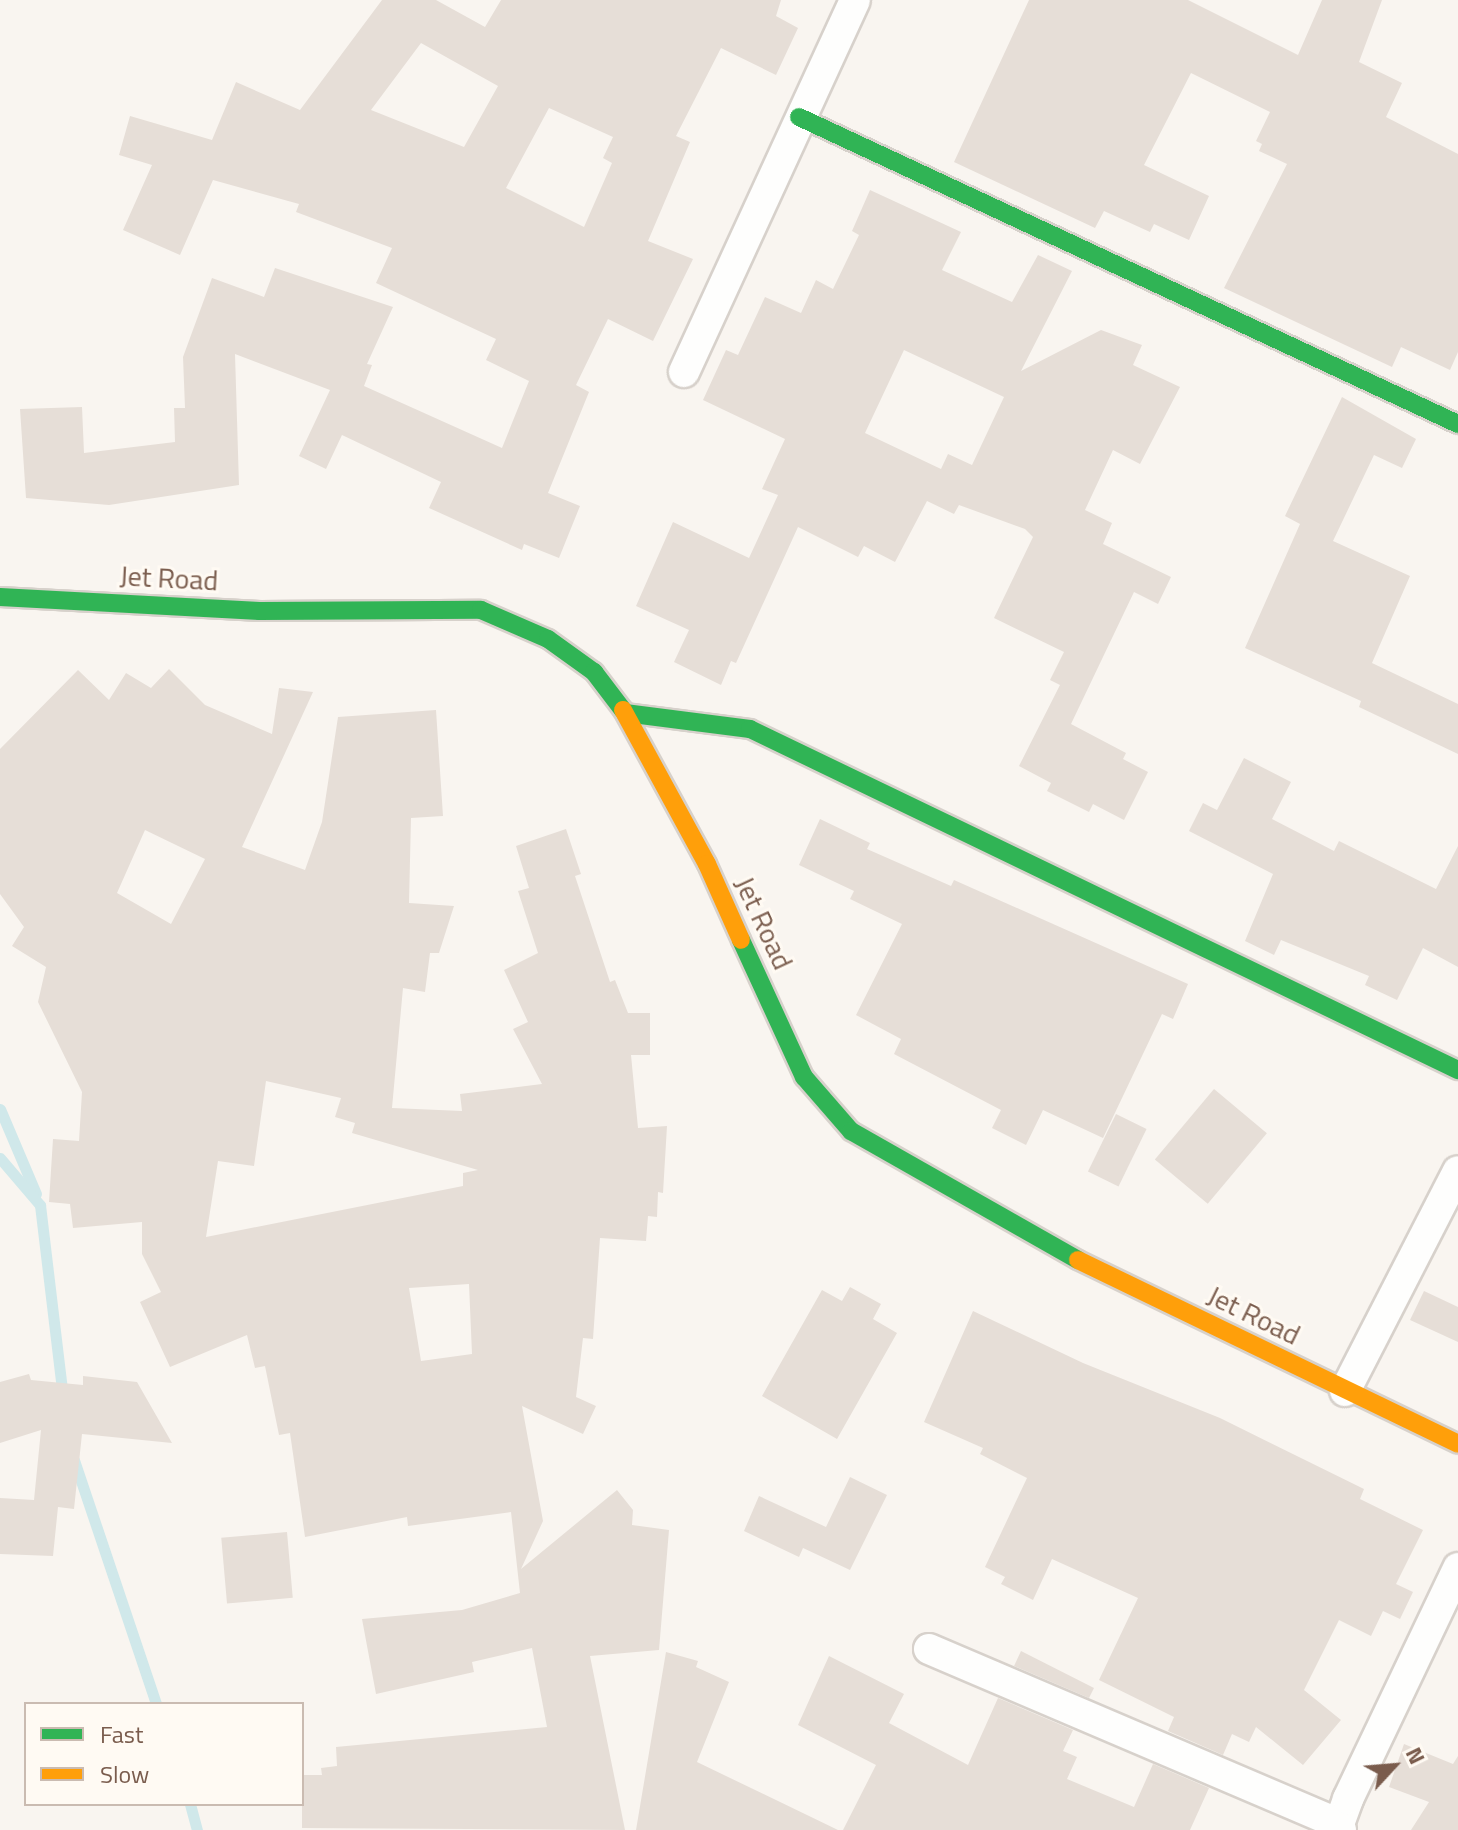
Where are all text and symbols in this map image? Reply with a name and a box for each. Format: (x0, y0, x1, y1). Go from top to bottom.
street label: Jet Road (119, 559, 219, 597)
street label: Jet Road (728, 871, 800, 975)
street label: Jet Road (1202, 1278, 1306, 1352)
legend (24, 1702, 304, 1806)
text: Fast (100, 1716, 143, 1752)
north arrow (1354, 1726, 1434, 1806)
text: N (1397, 1741, 1434, 1770)
text: Slow (100, 1756, 149, 1792)

